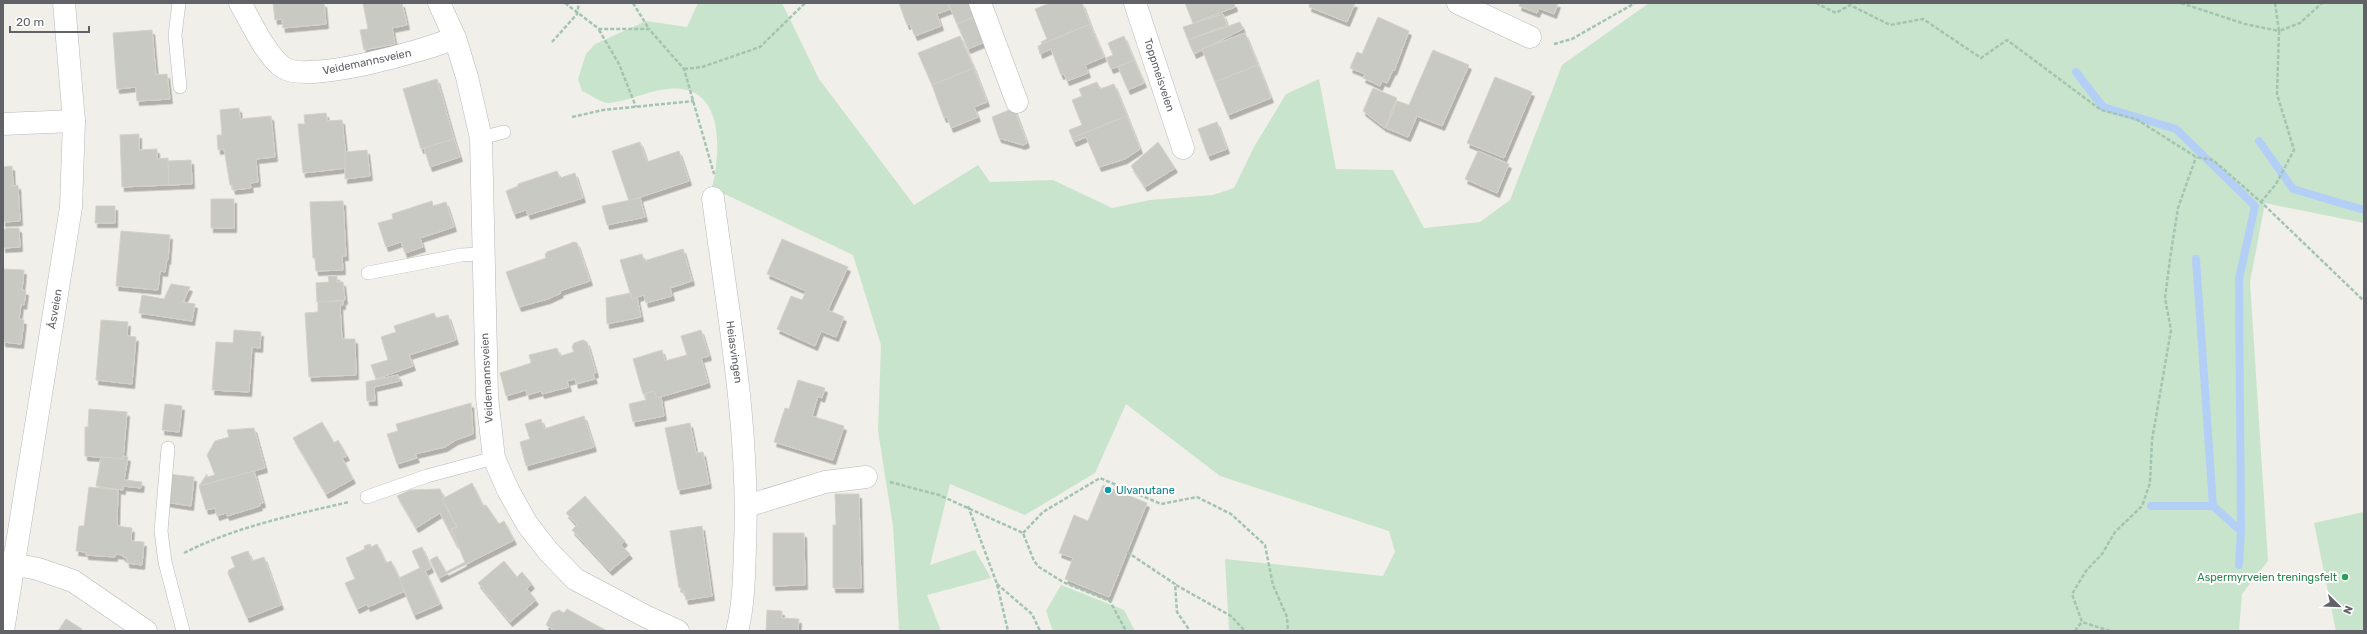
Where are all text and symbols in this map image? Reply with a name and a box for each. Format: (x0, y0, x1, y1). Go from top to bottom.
scale bar (10, 8, 89, 34)
text: 20 m (16, 15, 44, 29)
street label: Toppmeisveien (1141, 37, 1177, 113)
street label: Veidemannsveien (321, 46, 413, 78)
street label: Åsveien (45, 288, 65, 330)
street label: Heiasvingen (723, 320, 745, 384)
street label: Veidemannsveien (478, 333, 496, 423)
place label: Ulvanutane (1116, 484, 1175, 497)
marker: Ulvanutane (1103, 485, 1113, 495)
place label: Aspermyrveien treningsfelt (2197, 571, 2338, 584)
marker: Aspermyrveien treningsfelt (2340, 572, 2350, 582)
north arrow (2319, 586, 2359, 626)
text: N (2340, 604, 2355, 616)

